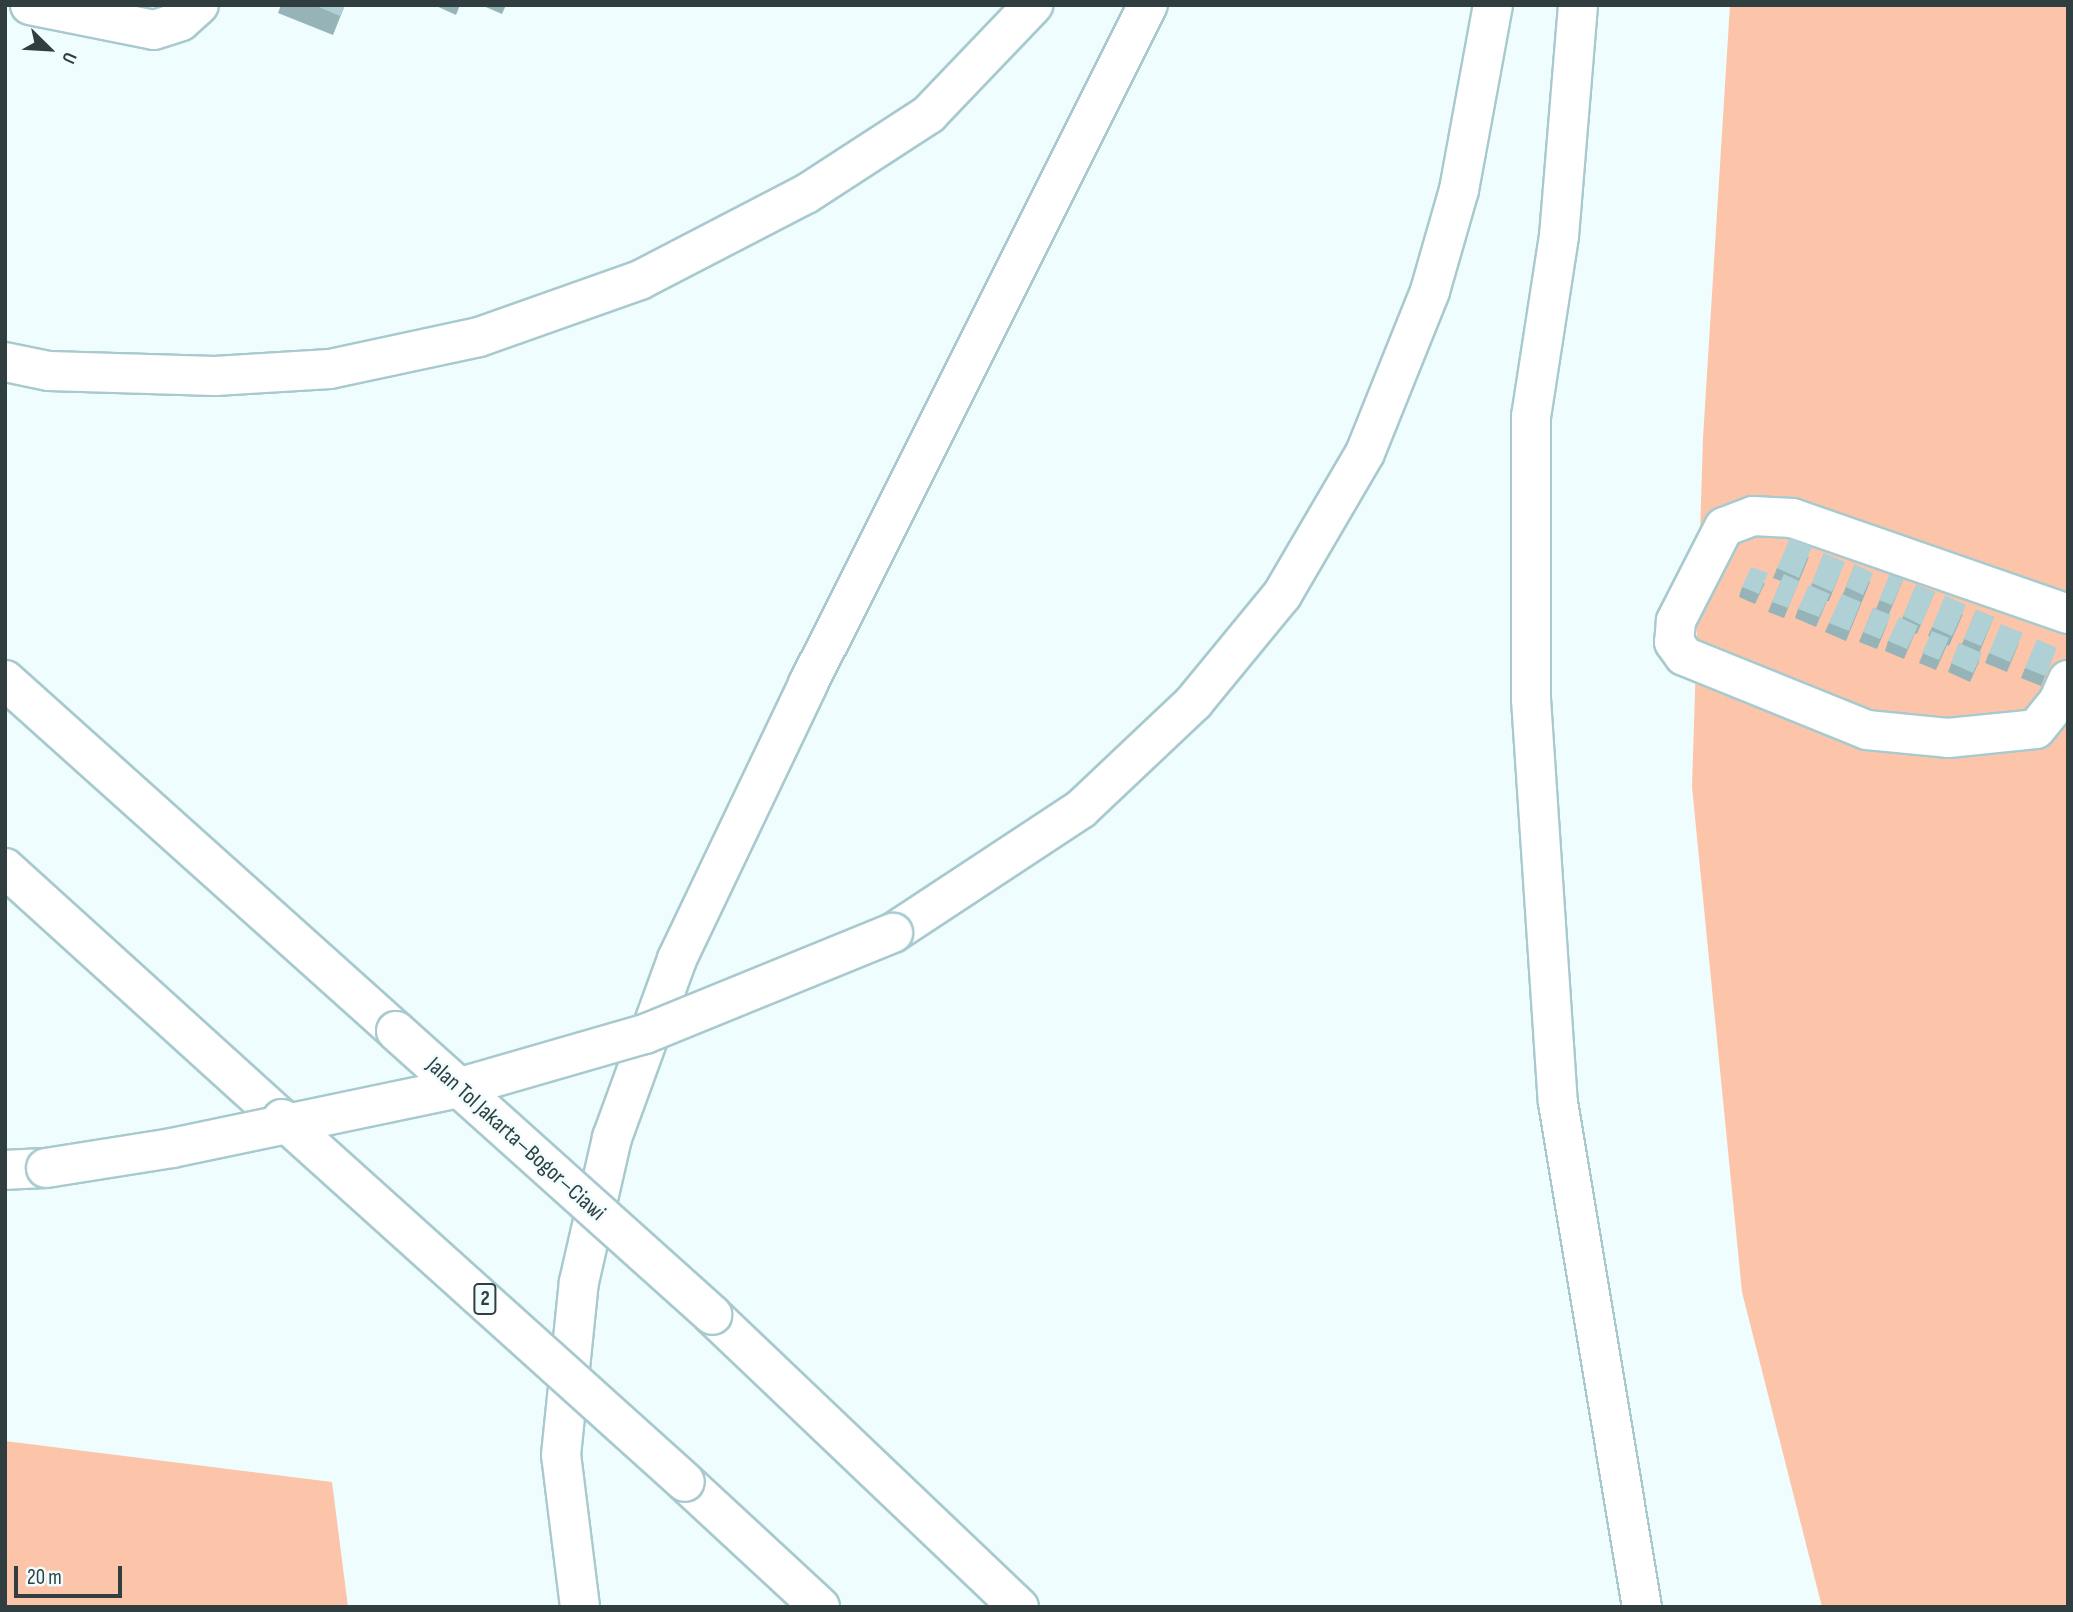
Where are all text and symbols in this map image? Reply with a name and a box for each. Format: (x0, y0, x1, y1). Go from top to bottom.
north arrow (14, 14, 84, 84)
text: U (56, 49, 81, 67)
street label: Jalan Tol Jakarta–Bogor–Ciawi (421, 1051, 611, 1227)
road number: 2 (473, 1282, 497, 1316)
scale bar (18, 1552, 126, 1596)
text: 20 m (27, 1565, 62, 1590)

